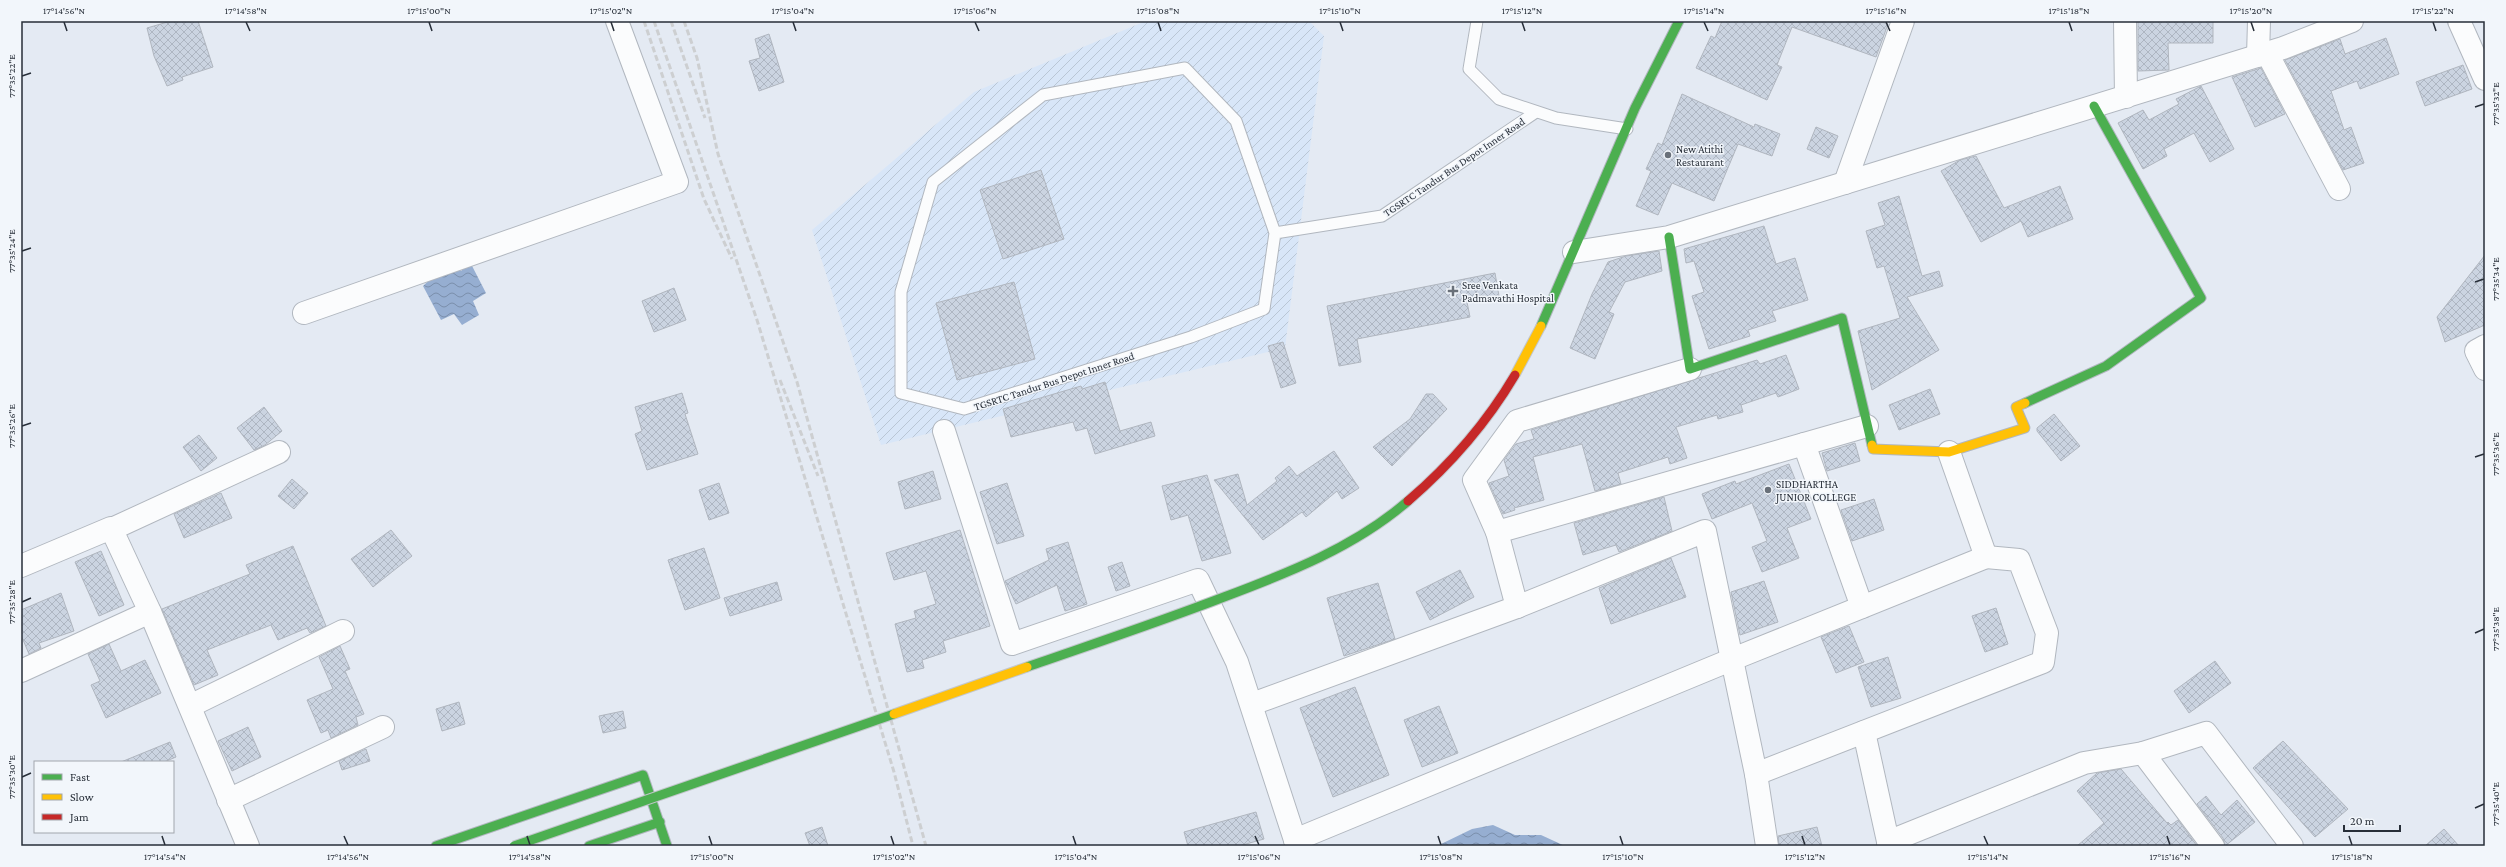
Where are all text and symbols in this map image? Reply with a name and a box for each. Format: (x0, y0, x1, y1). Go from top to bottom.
text: 17°14'56"N (43, 5, 85, 16)
text: 17°14'58"N (225, 5, 268, 16)
text: 17°15'00"N (407, 5, 451, 16)
text: 17°15'02"N (590, 5, 633, 16)
text: 17°15'04"N (772, 5, 815, 16)
text: 17°15'06"N (954, 5, 997, 16)
text: 17°15'08"N (1136, 5, 1180, 16)
text: 17°15'10"N (1319, 5, 1361, 16)
text: 17°15'12"N (1502, 5, 1543, 16)
text: 17°15'14"N (1684, 5, 1725, 16)
text: 17°15'16"N (1866, 5, 1907, 16)
text: 17°15'18"N (2048, 5, 2090, 16)
text: 17°15'20"N (2230, 5, 2273, 16)
text: 17°15'22"N (2412, 5, 2454, 16)
text: 77°35'22"E (6, 54, 17, 98)
text: 77°35'32"E (2490, 82, 2501, 126)
street label: TGSRTC Tandur Bus Depot Inner Road (1381, 115, 1528, 220)
place label: New Atithi Restaurant (1676, 143, 1724, 168)
marker: New Atithi Restaurant (1663, 150, 1673, 160)
text: 77°35'24"E (6, 229, 17, 273)
text: 77°35'34"E (2490, 257, 2501, 301)
place label: Sree Venkata Padmavathi Hospital (1462, 279, 1554, 305)
marker: Sree Venkata Padmavathi Hospital (1447, 285, 1459, 297)
street label: TGSRTC Tandur Bus Depot Inner Road (972, 349, 1136, 414)
text: 77°35'26"E (6, 404, 17, 448)
text: 77°35'36"E (2490, 432, 2501, 476)
place label: SIDDHARTHA JUNIOR COLLEGE (1775, 478, 1856, 504)
marker: SIDDHARTHA JUNIOR COLLEGE (1763, 485, 1773, 495)
text: 77°35'28"E (6, 579, 17, 624)
text: 77°35'38"E (2490, 607, 2501, 651)
text: 77°35'30"E (6, 754, 17, 799)
legend (34, 761, 174, 833)
text: Fast (70, 770, 91, 784)
text: 77°35'40"E (2490, 781, 2501, 826)
text: Slow (70, 790, 94, 804)
scale bar (2344, 807, 2400, 833)
text: Jam (69, 810, 89, 824)
text: 20 m (2350, 814, 2375, 828)
text: 17°14'54"N (144, 851, 186, 862)
text: 17°14'56"N (327, 851, 369, 862)
text: 17°14'58"N (509, 851, 552, 862)
text: 17°15'00"N (690, 851, 734, 862)
text: 17°15'02"N (873, 851, 916, 862)
text: 17°15'04"N (1055, 851, 1098, 862)
text: 17°15'06"N (1238, 851, 1281, 862)
text: 17°15'08"N (1419, 851, 1463, 862)
text: 17°15'10"N (1602, 851, 1644, 862)
text: 17°15'12"N (1785, 851, 1826, 862)
text: 17°15'14"N (1968, 851, 2009, 862)
text: 17°15'16"N (2150, 851, 2191, 862)
text: 17°15'18"N (2331, 851, 2373, 862)

